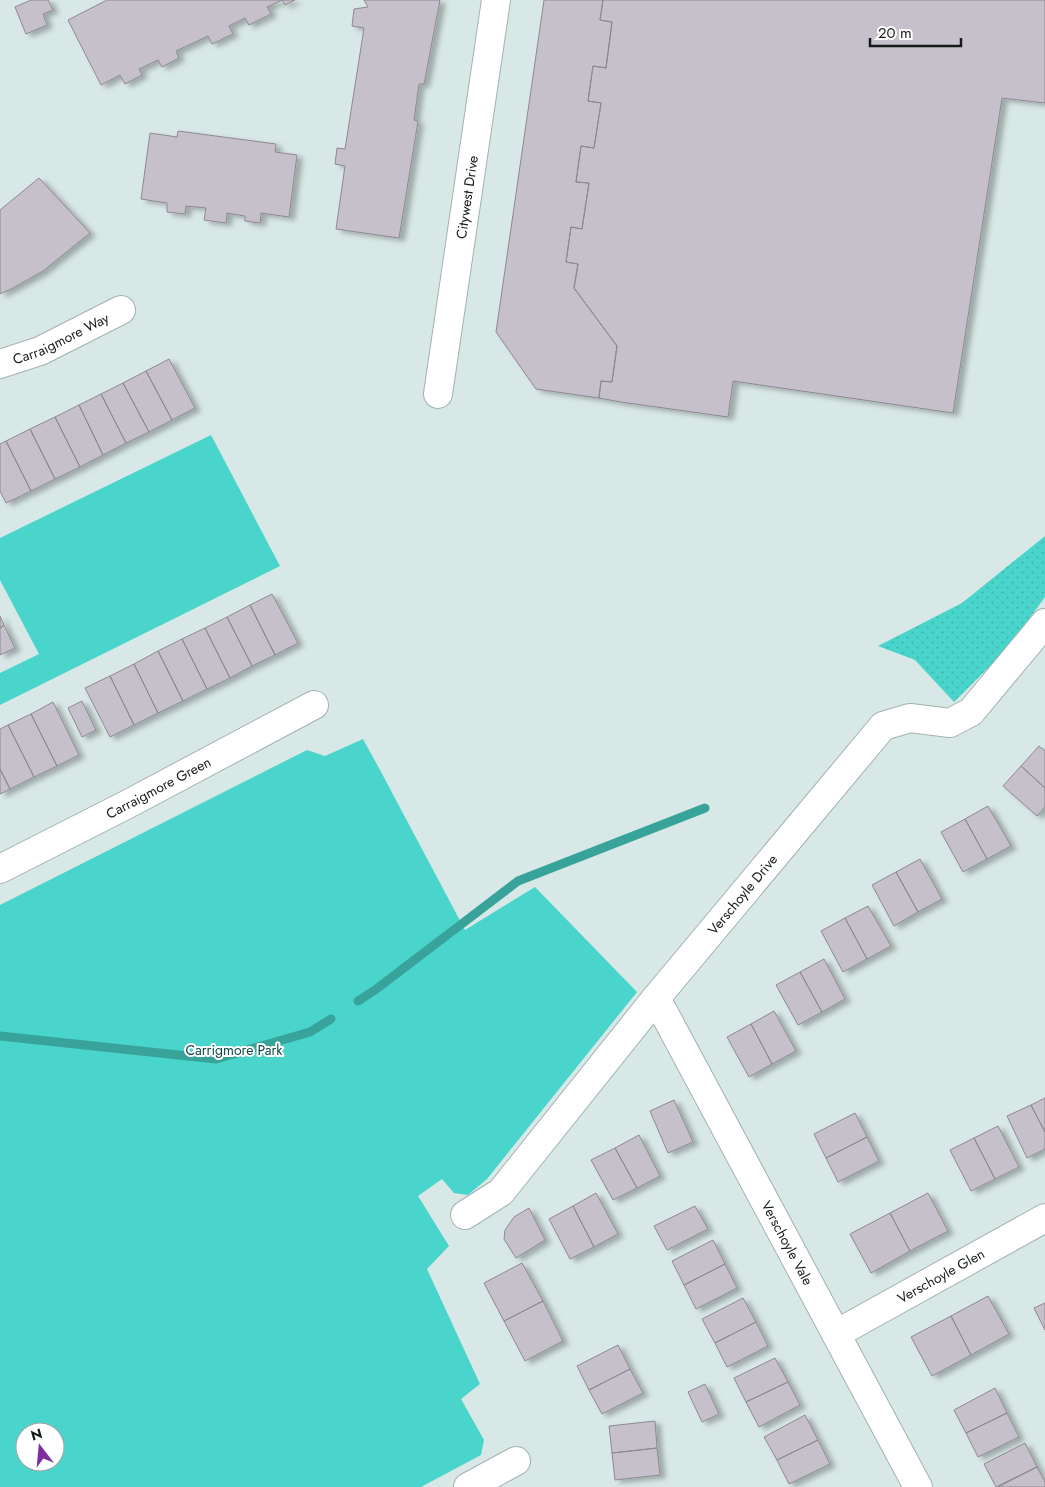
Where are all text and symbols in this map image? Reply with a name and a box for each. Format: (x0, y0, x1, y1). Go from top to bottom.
scale bar (870, 15, 961, 47)
text: 20 m (878, 22, 912, 44)
street label: Citywest Drive (451, 154, 483, 240)
street label: Carraigmore Way (10, 307, 113, 369)
street label: Carraigmore Green (102, 752, 214, 824)
street label: Verschoyle Drive (703, 850, 782, 939)
park label: Carrigmore Park (185, 1040, 283, 1060)
street label: Verschoyle Vale (756, 1197, 818, 1289)
street label: Verschoyle Glen (894, 1244, 988, 1308)
north arrow (15, 1422, 65, 1472)
text: N (28, 1423, 45, 1446)

